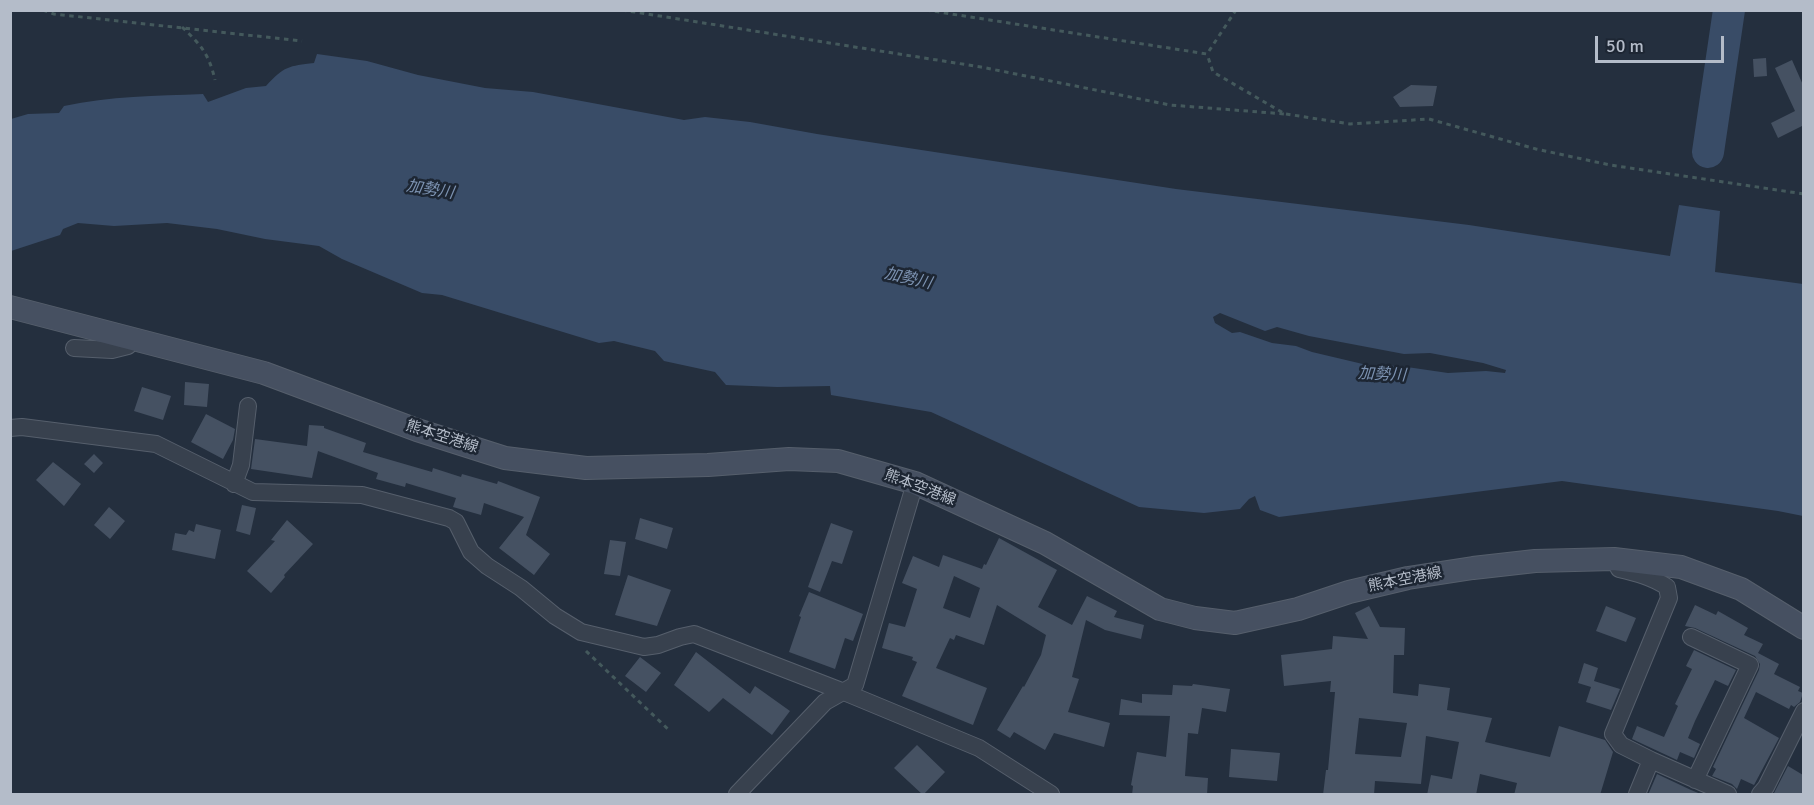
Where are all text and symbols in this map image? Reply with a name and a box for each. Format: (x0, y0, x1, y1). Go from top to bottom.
scale bar (1598, 24, 1727, 62)
text: 50 m (1606, 35, 1644, 57)
water label: 加勢川 (405, 177, 455, 203)
water label: 加勢川 (882, 264, 934, 294)
water label: 加勢川 (1358, 364, 1406, 386)
street label: 熊本空港線 (404, 417, 480, 457)
street label: 熊本空港線 (882, 466, 958, 510)
street label: 熊本空港線 (1366, 564, 1444, 596)

